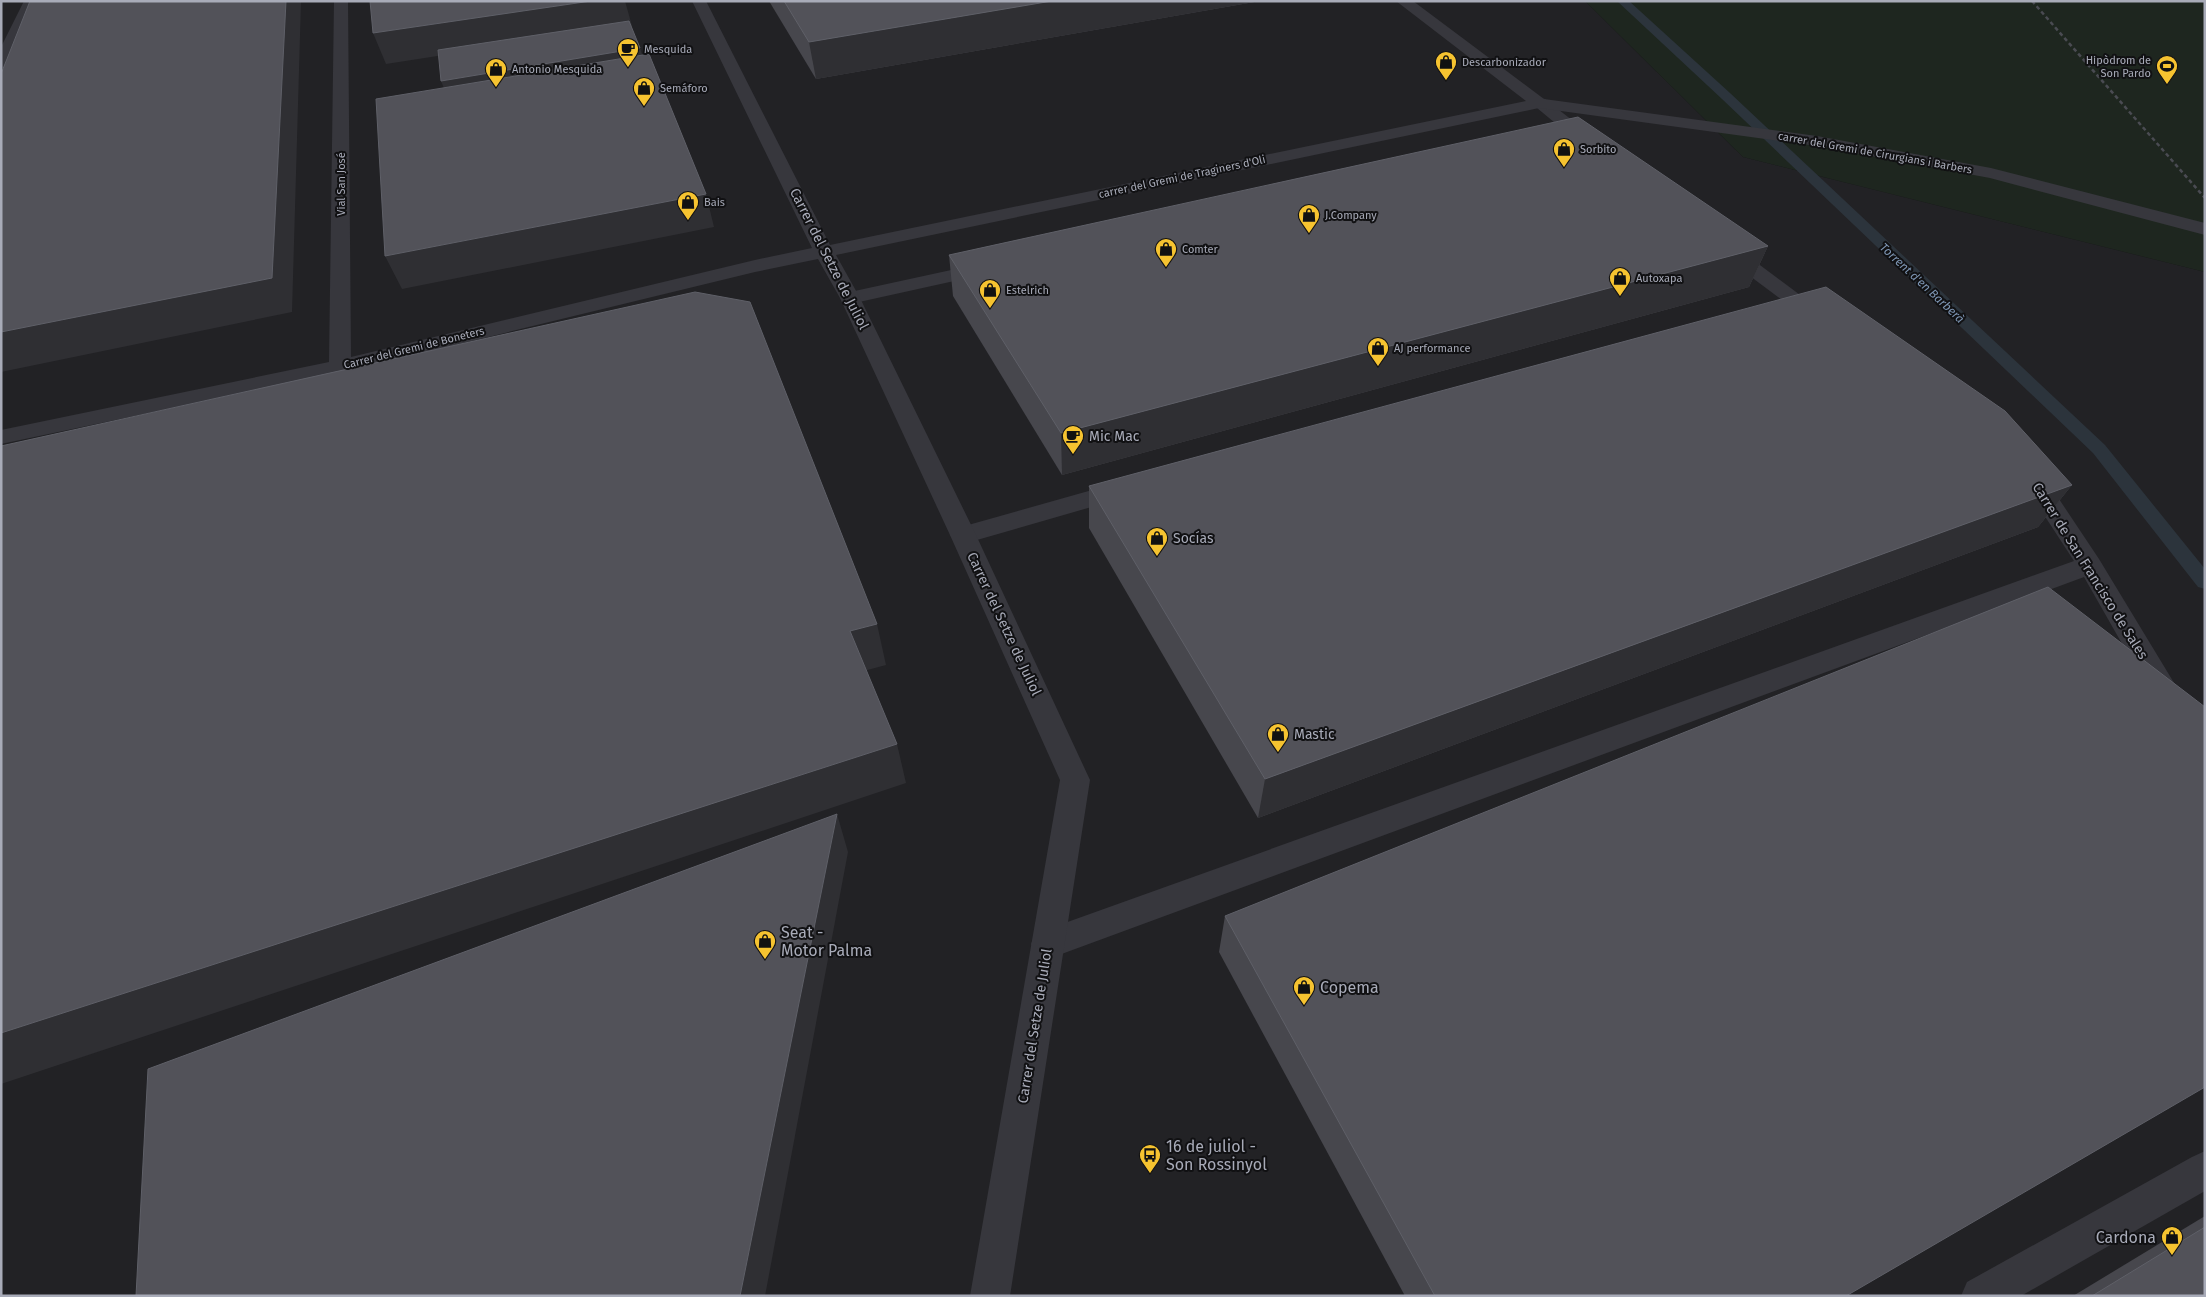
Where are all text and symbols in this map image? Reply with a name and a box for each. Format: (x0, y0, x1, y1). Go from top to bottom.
cafe icon: Mesquida (616, 37, 640, 68)
place label: Mesquida (644, 43, 692, 56)
shop icon: Descarbonizador (1434, 50, 1458, 81)
place label: Hipòdrom de Son Pardo (2086, 54, 2151, 80)
sports icon: Hipòdrom de Son Pardo (2155, 54, 2179, 85)
place label: Descarbonizador (1462, 56, 1547, 69)
shop icon: Antonio Mesquida (484, 57, 508, 88)
place label: Antonio Mesquida (512, 63, 602, 76)
shop icon: Semáforo (632, 76, 656, 107)
place label: Semáforo (660, 82, 708, 95)
street label: carrer del Gremi de Cirurgians i Barbers (1777, 130, 1973, 176)
shop icon: Sorbito (1552, 137, 1576, 168)
place label: Sorbito (1580, 143, 1617, 156)
street label: Vial San José (335, 152, 348, 216)
street label: carrer del Gremi de Traginers d'Oli (1097, 153, 1267, 201)
street label: Carrer del Setze de Juliol (786, 185, 872, 333)
shop icon: Bais (676, 190, 700, 221)
place label: Bais (704, 196, 725, 209)
shop icon: J.Company (1297, 203, 1321, 234)
place label: J.Company (1325, 209, 1377, 222)
shop icon: Comter (1154, 237, 1178, 268)
water label: Torrent d'en Barberà (1877, 240, 1967, 326)
place label: Comter (1182, 243, 1219, 256)
shop icon: Autoxapa (1608, 266, 1632, 297)
place label: Autoxapa (1636, 272, 1682, 285)
shop icon: Estelrich (978, 278, 1002, 309)
place label: Estelrich (1006, 284, 1049, 297)
street label: Carrer del Gremi de Boneters (342, 324, 486, 372)
shop icon: AJ performance (1366, 336, 1390, 367)
place label: AJ performance (1394, 342, 1470, 355)
cafe icon: Mic Mac (1061, 424, 1085, 455)
place label: Mic Mac (1089, 428, 1140, 445)
street label: Carrer de San Francisco de Sales (2028, 480, 2152, 663)
shop icon: Socías (1145, 526, 1169, 557)
place label: Socías (1173, 530, 1214, 547)
street label: Carrer del Setze de Juliol (963, 550, 1045, 698)
shop icon: Mastic (1266, 722, 1290, 753)
place label: Mastic (1294, 726, 1335, 743)
place label: Seat - Motor Palma (781, 923, 872, 960)
shop icon: Seat - Motor Palma (753, 929, 777, 960)
street label: Carrer del Setze de Juliol (1014, 947, 1056, 1105)
shop icon: Copema (1292, 975, 1316, 1006)
place label: Copema (1320, 978, 1379, 997)
place label: 16 de juliol - Son Rossinyol (1166, 1137, 1267, 1174)
bus stop icon: 16 de juliol - Son Rossinyol (1138, 1143, 1162, 1174)
shop icon: Cardona (2160, 1225, 2184, 1256)
place label: Cardona (2096, 1228, 2156, 1247)

